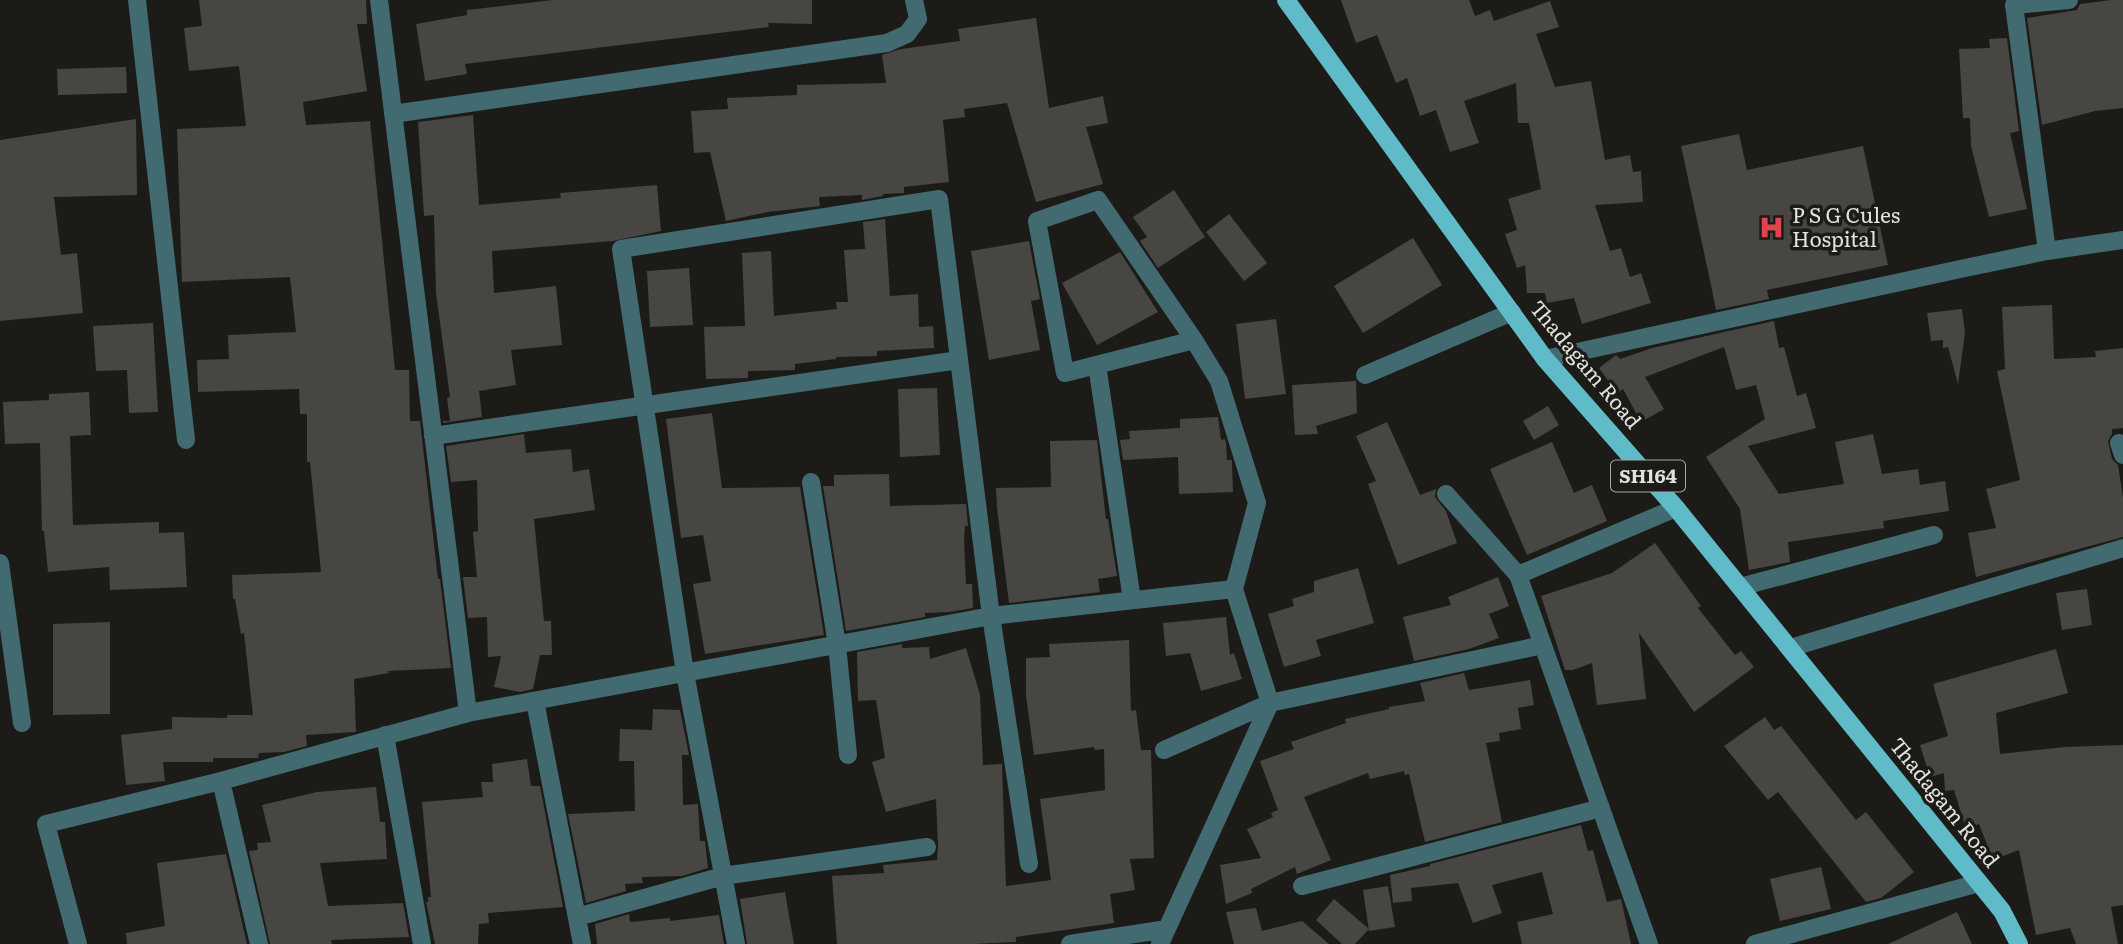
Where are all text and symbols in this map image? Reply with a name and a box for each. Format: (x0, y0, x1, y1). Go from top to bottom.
place label: P S G Cules Hospital (1792, 198, 1900, 253)
hospital icon: P S G Cules Hospital (1758, 214, 1786, 242)
street label: Thadagam Road (1524, 292, 1650, 435)
road number: SH164 (1611, 461, 1685, 491)
street label: Thadagam Road (1884, 730, 2008, 873)

